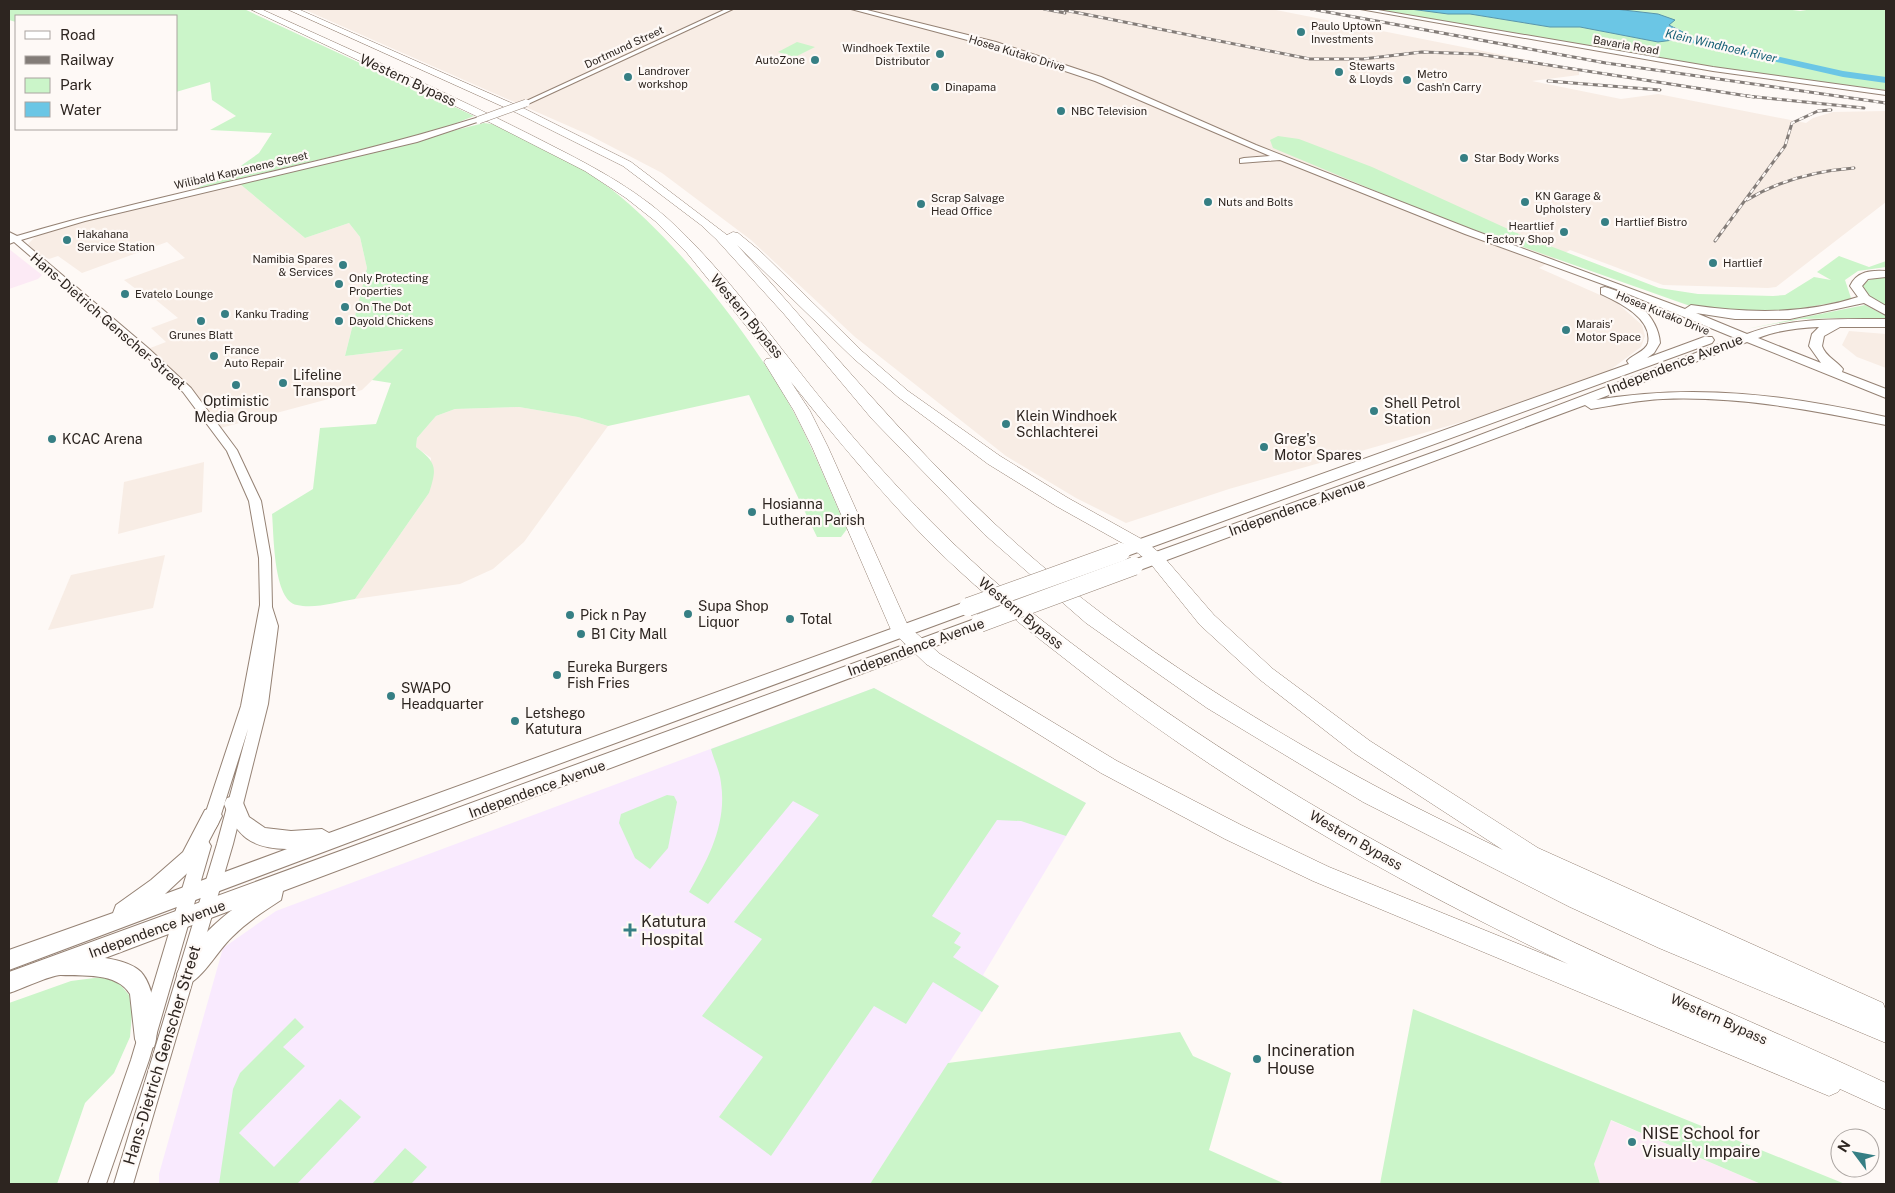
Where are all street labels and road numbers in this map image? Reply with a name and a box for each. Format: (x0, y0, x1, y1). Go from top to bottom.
street label: Dortmund Street (583, 23, 665, 71)
street label: Hosea Kutako Drive (967, 33, 1067, 73)
street label: Bavaria Road (1592, 33, 1660, 57)
street label: Western Bypass (357, 51, 459, 109)
street label: Wilibald Kapuenene Street (173, 149, 309, 191)
street label: Hans-Dietrich Genscher Street (27, 249, 189, 393)
street label: Western Bypass (707, 271, 787, 361)
street label: Hosea Kutako Drive (1614, 289, 1712, 337)
street label: Independence Avenue (1605, 331, 1745, 397)
street label: Independence Avenue (1227, 475, 1367, 539)
street label: Western Bypass (975, 574, 1067, 652)
street label: Independence Avenue (846, 615, 986, 679)
street label: Independence Avenue (467, 757, 607, 821)
street label: Western Bypass (1307, 807, 1405, 873)
street label: Independence Avenue (87, 897, 227, 961)
street label: Hans-Dietrich Genscher Street (119, 943, 205, 1167)
street label: Western Bypass (1668, 990, 1770, 1048)

